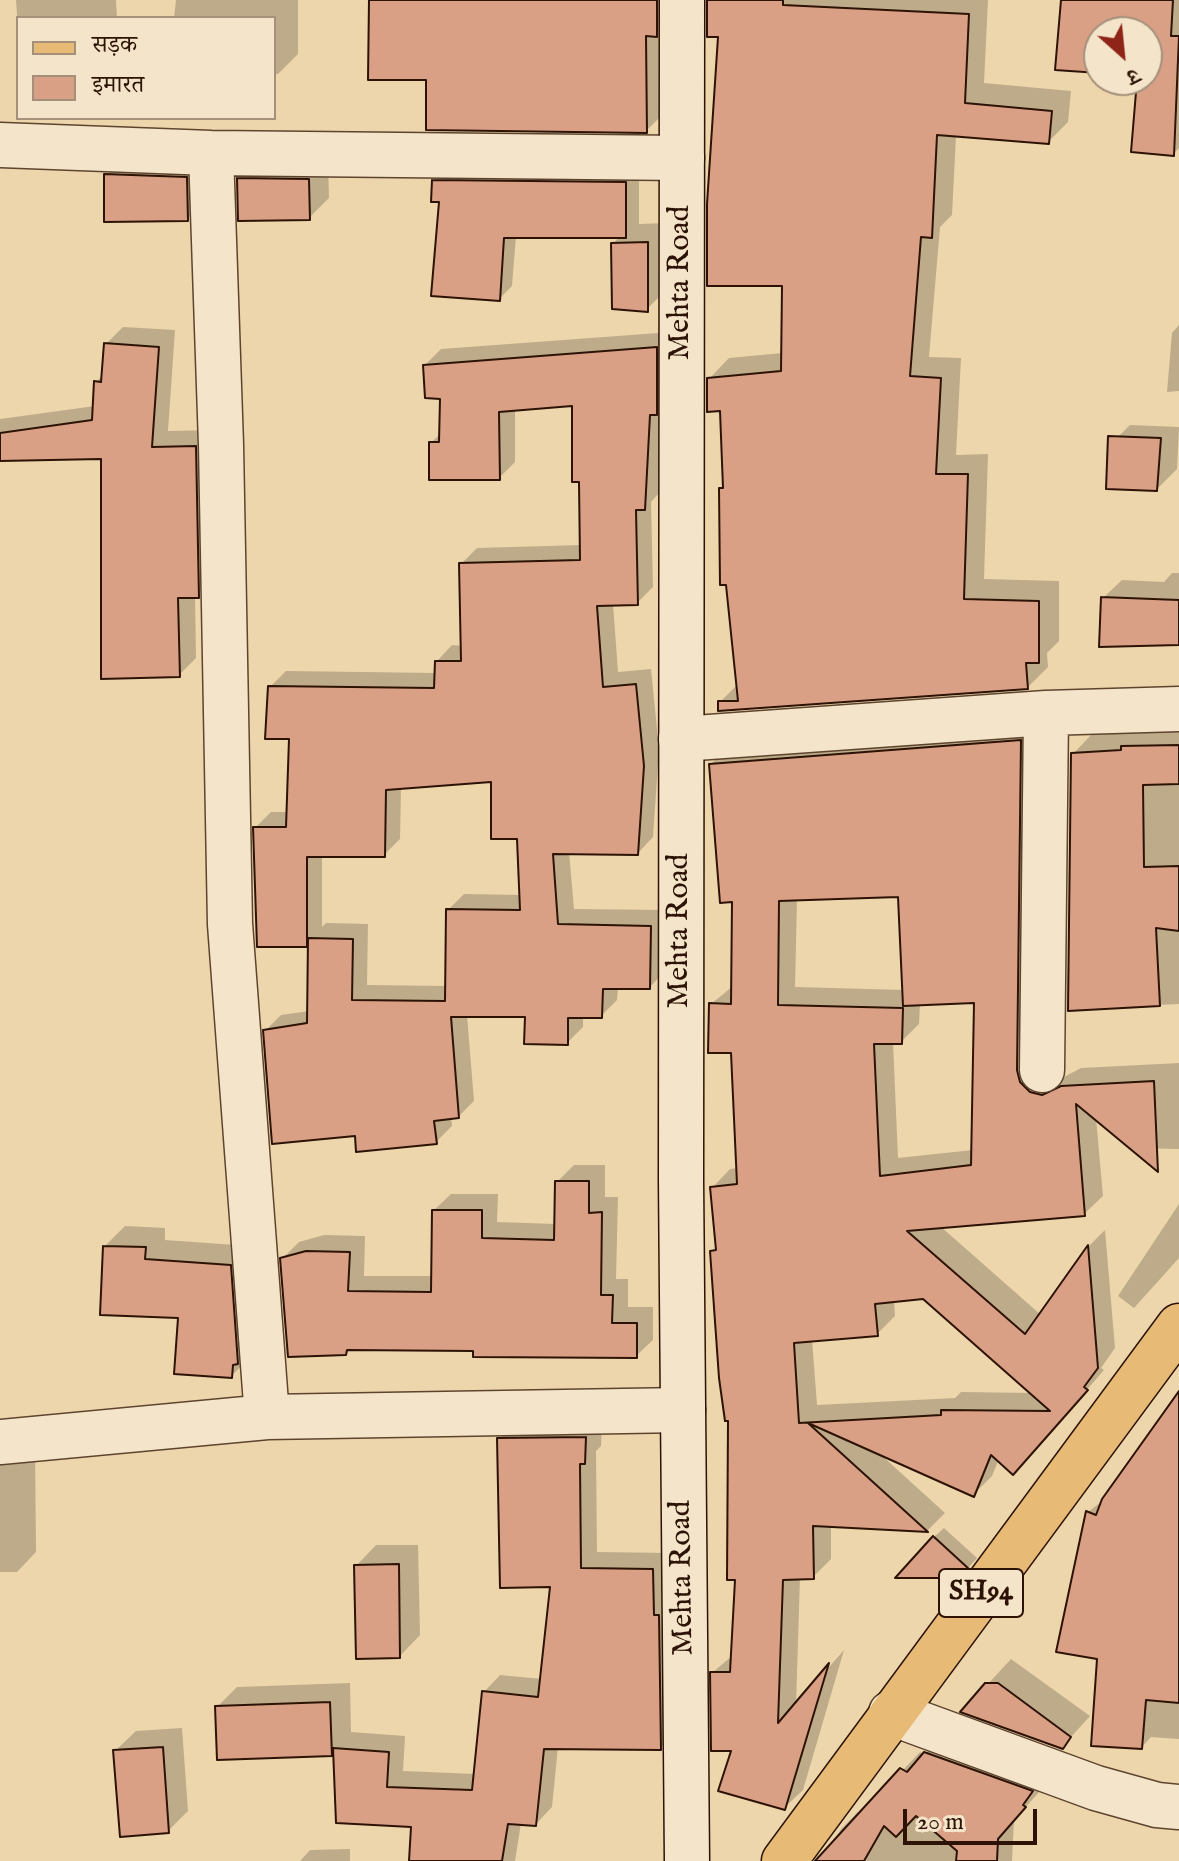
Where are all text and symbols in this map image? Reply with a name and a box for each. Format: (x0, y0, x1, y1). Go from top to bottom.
legend (16, 16, 276, 120)
north arrow (1083, 16, 1163, 96)
text: सड़क (92, 30, 137, 61)
text: उ (1122, 61, 1144, 91)
text: इमारत (92, 70, 144, 101)
street label: Mehta Road (664, 205, 700, 361)
street label: Mehta Road (663, 853, 699, 1009)
street label: Mehta Road (665, 1500, 703, 1656)
road number: SH94 (939, 1569, 1023, 1617)
scale bar (907, 1793, 1041, 1843)
text: 20 m (917, 1807, 964, 1838)

